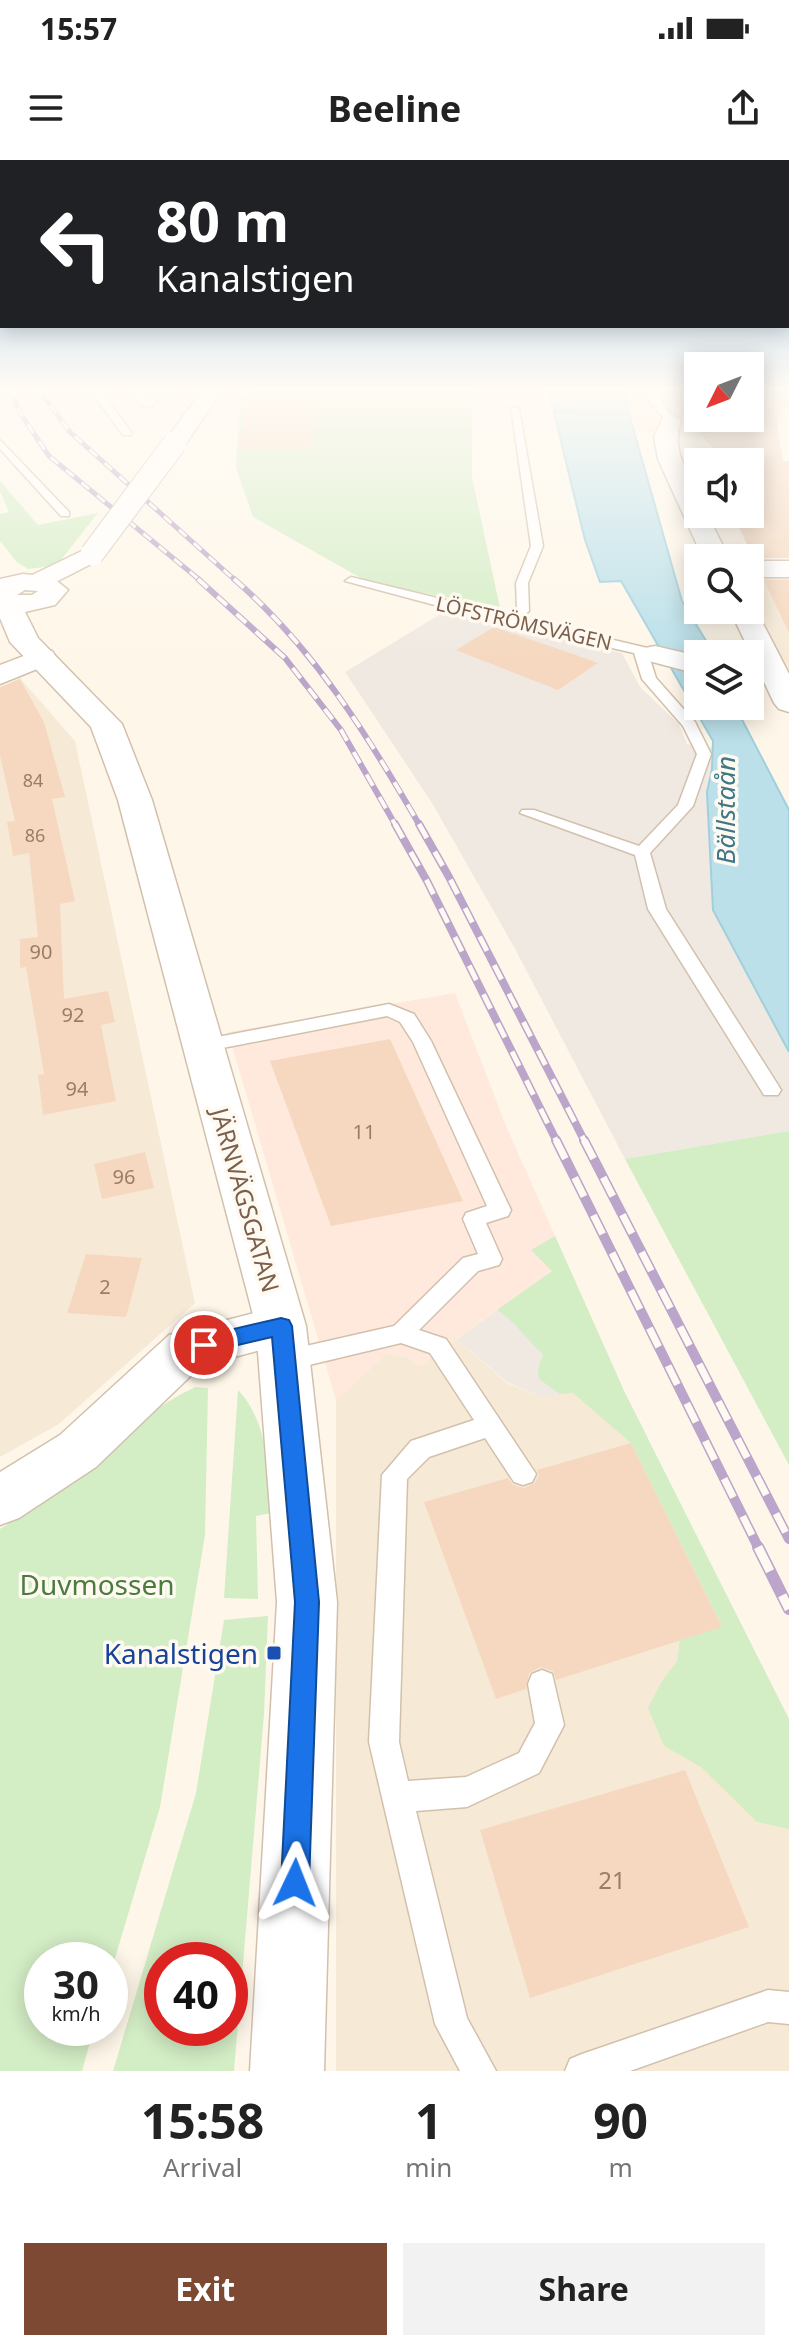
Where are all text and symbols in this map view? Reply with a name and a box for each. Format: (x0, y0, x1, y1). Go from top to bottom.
text: 15:57 (40, 8, 117, 49)
text: Beeline (328, 84, 461, 133)
icon: menu (24, 86, 68, 130)
icon: share (721, 86, 765, 130)
text: 80 m (156, 182, 289, 258)
icon: left (24, 192, 128, 296)
text: Kanalstigen (156, 254, 354, 303)
north arrow (684, 352, 764, 432)
map controls (684, 352, 764, 720)
button: sound (684, 448, 764, 528)
button: search (684, 544, 764, 624)
street label: LÖFSTRÖMSVÄGEN (433, 590, 615, 656)
button: layers (684, 640, 764, 720)
water label: Bällstaån (707, 756, 743, 864)
house number: 84 (23, 768, 43, 792)
house number: 86 (25, 823, 45, 847)
house number: 90 (30, 938, 52, 965)
house number: 92 (62, 1001, 84, 1028)
house number: 94 (66, 1075, 89, 1102)
street label: JÄRNVÄGSGATAN (203, 1102, 288, 1296)
house number: 11 (353, 1118, 375, 1145)
house number: 96 (113, 1163, 135, 1190)
house number: 2 (99, 1273, 111, 1300)
pin (170, 1311, 238, 1379)
icon: arrive (182, 1323, 226, 1367)
park label: Duvmossen (19, 1565, 175, 1603)
place label: Kanalstigen (104, 1634, 258, 1672)
marker: Kanalstigen (265, 1644, 283, 1662)
position arrow (253, 1841, 337, 1925)
house number: 21 (598, 1863, 626, 1896)
speed limit sign: 40 (144, 1942, 248, 2046)
text: 30 (53, 1956, 99, 2011)
text: km/h (51, 2000, 101, 2027)
text: 15:58 (141, 2088, 264, 2153)
text: 1 (415, 2088, 442, 2153)
text: 90 (593, 2088, 648, 2153)
text: Arrival (163, 2149, 242, 2185)
text: min (405, 2149, 452, 2185)
text: m (608, 2149, 633, 2185)
button: Exit (24, 2243, 387, 2335)
button: Share (403, 2243, 765, 2335)

